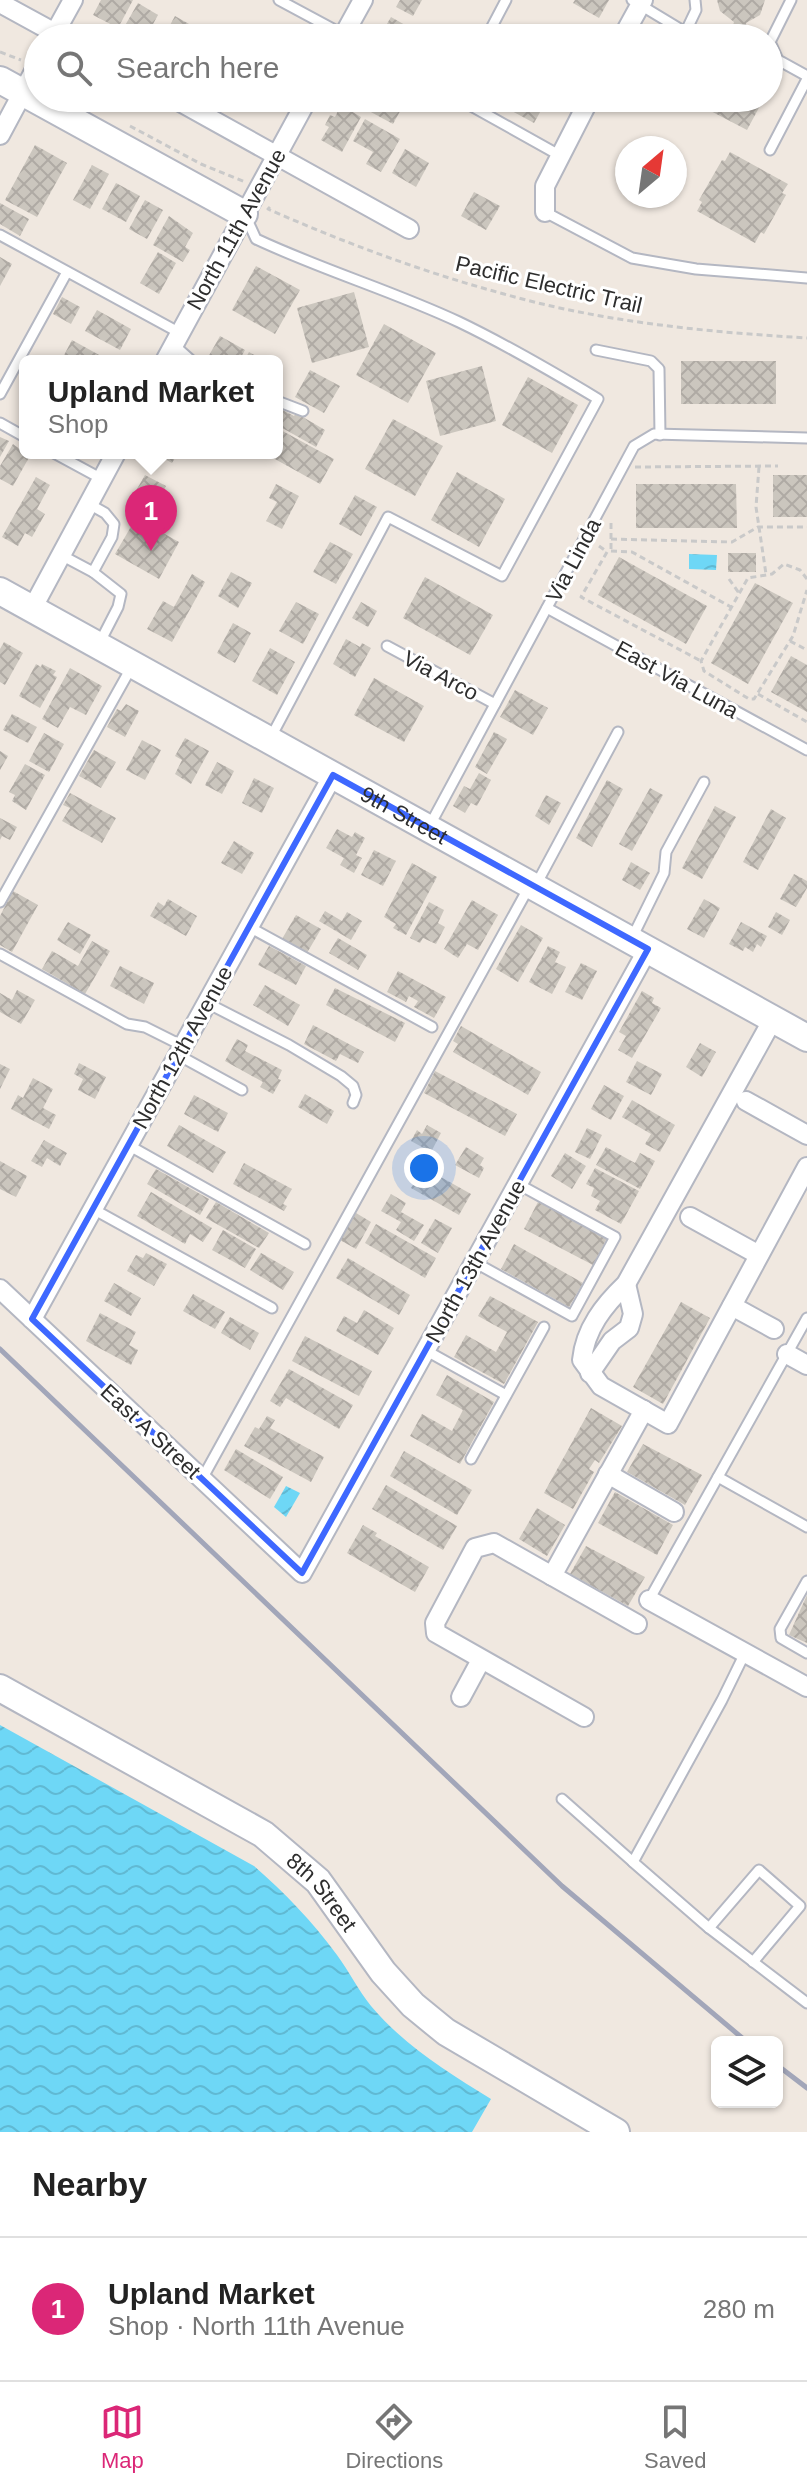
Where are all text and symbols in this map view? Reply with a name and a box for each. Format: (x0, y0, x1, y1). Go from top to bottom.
search box (24, 24, 783, 112)
icon: search (52, 46, 96, 90)
text: Search here (116, 51, 279, 84)
north arrow (615, 136, 687, 208)
street label: North 11th Avenue (182, 144, 291, 314)
street label: Pacific Electric Trail (453, 251, 645, 318)
popup (19, 355, 283, 459)
text: Upland Market (48, 375, 254, 408)
text: Shop (48, 409, 108, 439)
pin: 1 (125, 485, 177, 551)
street label: Via Linda (541, 513, 606, 606)
street label: East Via Luna (611, 635, 743, 724)
street label: Via Arco (399, 645, 483, 706)
street label: 9th Street (356, 781, 452, 849)
street label: North 12th Avenue (127, 962, 237, 1133)
your location (404, 1148, 444, 1188)
street label: North 13th Avenue (420, 1176, 530, 1347)
street label: East A Street (96, 1379, 206, 1484)
street label: 8th Street (281, 1848, 362, 1936)
map controls (711, 2036, 783, 2108)
button: layers (711, 2036, 783, 2108)
text: Nearby (32, 2165, 147, 2203)
text: Upland Market (108, 2277, 315, 2310)
text: 1 (51, 2294, 65, 2324)
text: 280 m (703, 2294, 775, 2324)
text: Shop · North 11th Avenue (108, 2311, 405, 2341)
tab: Map (100, 2400, 144, 2474)
tab: Directions (345, 2400, 443, 2474)
tab: Saved (644, 2400, 707, 2474)

